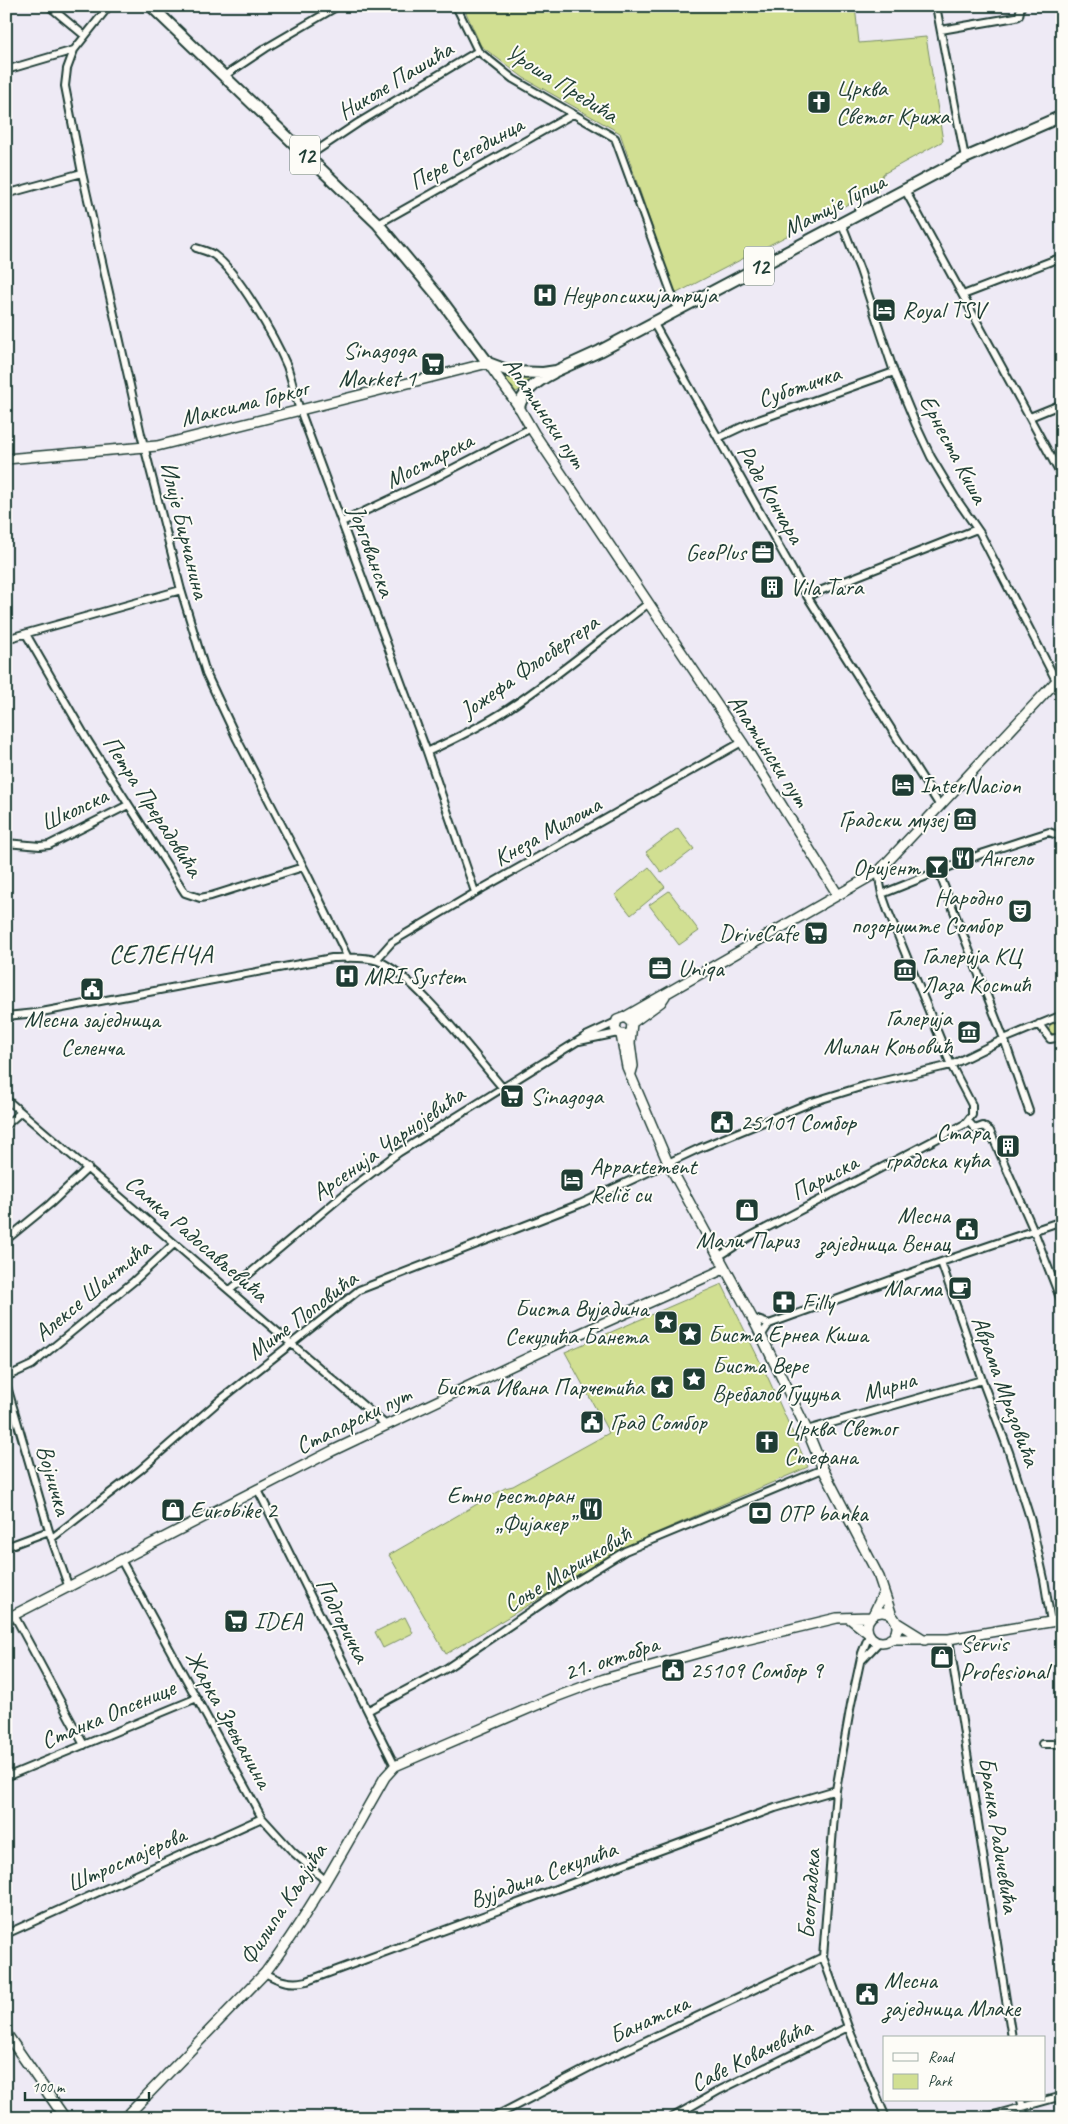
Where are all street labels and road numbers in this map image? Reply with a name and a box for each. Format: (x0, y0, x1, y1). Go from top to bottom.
street label: Николе Пашића (332, 33, 460, 126)
street label: Уроша Предића (500, 37, 625, 130)
street label: Пере Сегединца (404, 108, 530, 197)
road number: 12 (290, 136, 320, 174)
street label: Матије Гупца (778, 165, 892, 244)
road number: 12 (744, 247, 774, 286)
street label: Апатински пут (497, 351, 594, 475)
street label: Суботичка (753, 357, 846, 414)
street label: Максима Горког (178, 372, 314, 433)
street label: Ернеста Киша (913, 390, 996, 510)
street label: Мостарска (380, 424, 480, 495)
street label: Раде Кончара (731, 439, 812, 550)
street label: Илије Бирчанина (154, 458, 217, 603)
street label: Јоргованска (341, 501, 403, 602)
street label: Јожефа Флосбергера (453, 606, 605, 725)
street label: Апатински пут (722, 688, 817, 813)
street label: Петра Прерадовића (96, 730, 211, 884)
street label: Школска (36, 780, 114, 838)
street label: Кнеза Милоша (488, 789, 607, 873)
street label: Арсенија Чарнојевића (306, 1078, 472, 1207)
street label: Париска (785, 1146, 865, 1207)
street label: Самка Радосављевића (119, 1168, 276, 1309)
street label: Алексе Шантића (28, 1232, 158, 1347)
street label: Мите Поповића (241, 1263, 365, 1366)
street label: Аврама Мразовића (965, 1312, 1048, 1472)
street label: Мирна (859, 1364, 921, 1408)
street label: Стапарски пут (290, 1378, 417, 1461)
street label: Војничка (30, 1441, 79, 1520)
street label: Соње Маринковић (498, 1518, 638, 1619)
street label: Подгоричка (309, 1573, 378, 1669)
street label: 21. октобра (560, 1628, 664, 1687)
street label: Жарка Зрењанина (179, 1645, 280, 1795)
street label: Станка Опсенице (36, 1671, 182, 1756)
street label: Бранка Радичевића (972, 1755, 1026, 1917)
street label: Штросмајерова (62, 1819, 192, 1899)
street label: Вујадина Секулића (465, 1833, 622, 1914)
street label: Филипа Кљајића (233, 1836, 334, 1970)
street label: Београдска (791, 1847, 827, 1940)
street label: Банатска (604, 1987, 696, 2050)
street label: Саве Ковачевића (685, 2011, 818, 2098)

